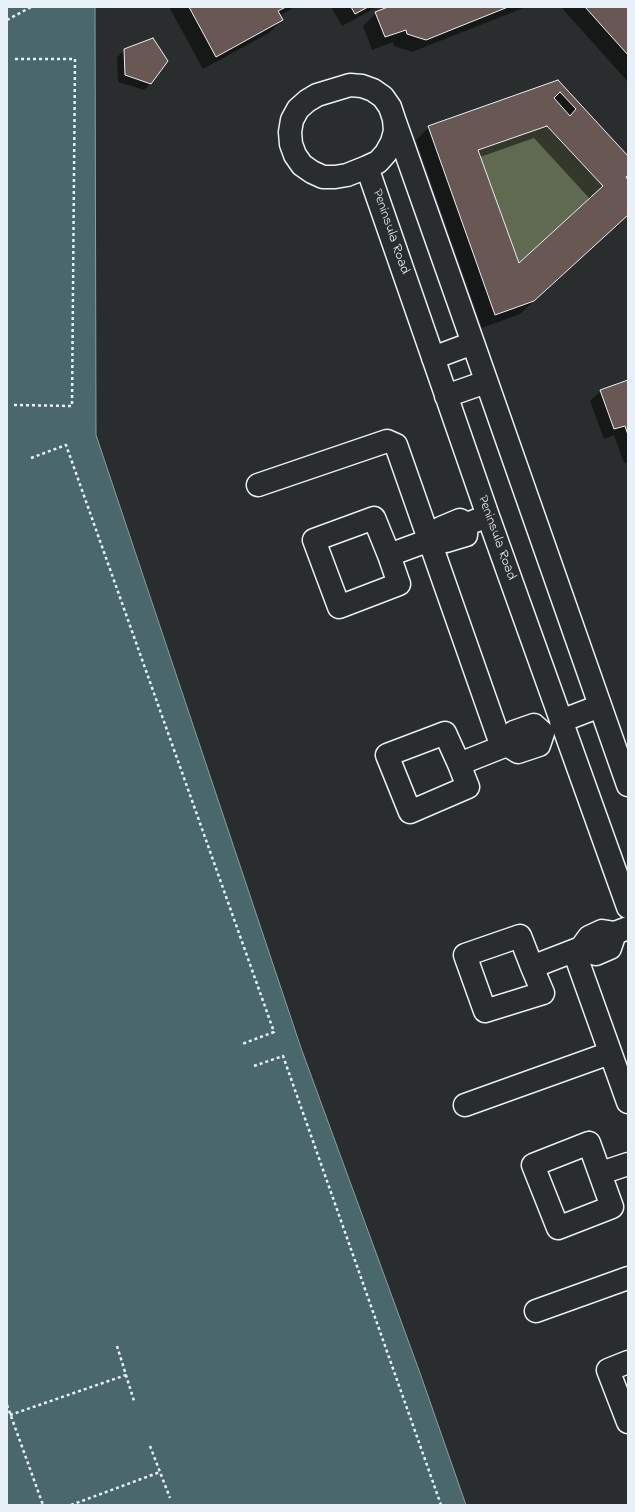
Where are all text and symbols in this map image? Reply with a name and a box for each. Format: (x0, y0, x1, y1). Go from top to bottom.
street label: Peninsula Road (368, 187, 412, 277)
street label: Peninsula Road (473, 493, 519, 583)

